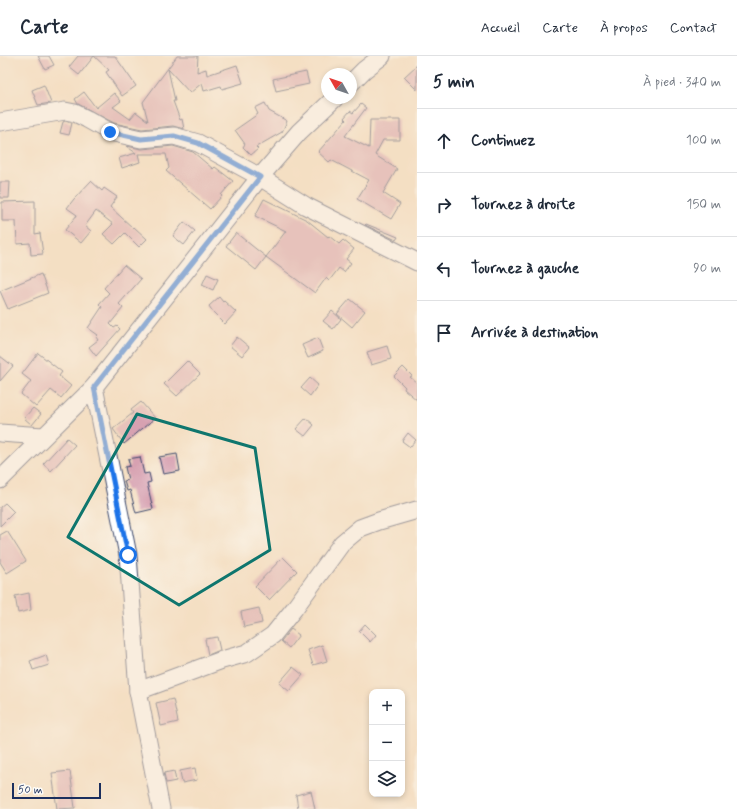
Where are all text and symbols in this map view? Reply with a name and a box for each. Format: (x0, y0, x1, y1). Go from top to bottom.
text: Carte (20, 15, 69, 40)
text: Accueil (481, 19, 520, 37)
text: Carte (542, 19, 578, 37)
text: À propos (600, 19, 648, 37)
text: Contact (670, 19, 717, 37)
north arrow (321, 68, 357, 104)
text: 5 min (433, 71, 475, 93)
text: À pied · 340 m (643, 74, 721, 91)
route end (101, 123, 119, 141)
icon: ahead (433, 130, 455, 152)
text: Continuez (471, 131, 535, 151)
text: 100 m (686, 132, 721, 149)
icon: right (433, 194, 455, 216)
text: Tournez à droite (471, 195, 575, 215)
text: 150 m (687, 196, 721, 213)
icon: left (433, 258, 455, 280)
text: Tournez à gauche (471, 259, 579, 279)
text: 90 m (693, 260, 721, 277)
icon: arrive (433, 322, 455, 344)
text: Arrivée à destination (471, 323, 598, 343)
route start (119, 546, 137, 564)
map controls (369, 689, 405, 797)
button: + (369, 689, 405, 725)
button: − (369, 725, 405, 761)
button: layers (369, 761, 405, 797)
scale bar (12, 781, 101, 800)
text: 50 m (18, 783, 43, 797)

